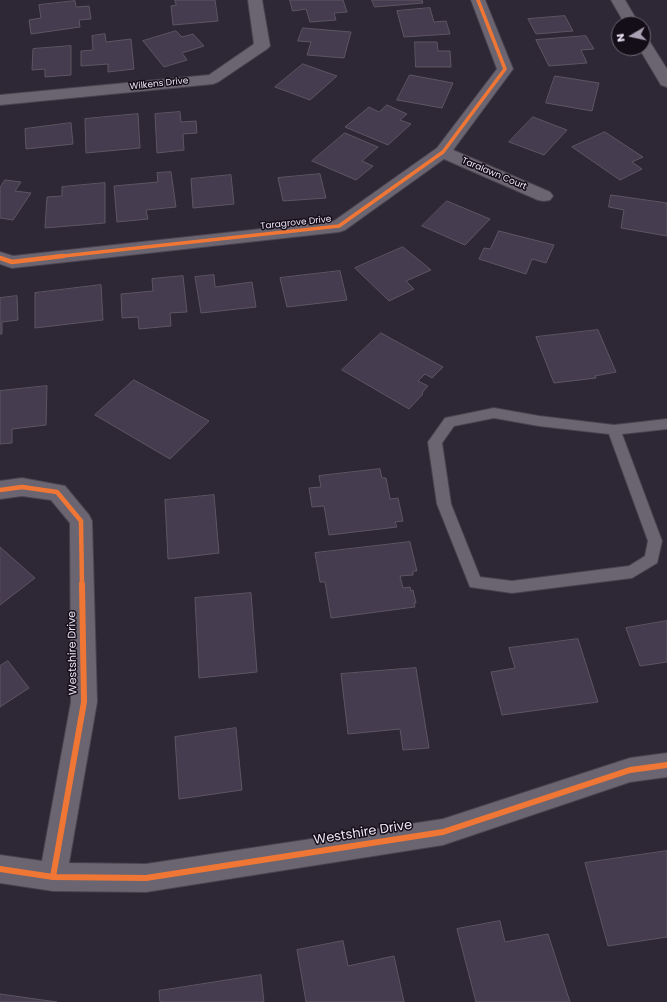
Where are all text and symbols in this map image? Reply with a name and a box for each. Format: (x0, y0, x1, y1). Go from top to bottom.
north arrow (611, 16, 651, 56)
text: N (612, 32, 629, 43)
street label: Wilkens Drive (129, 76, 189, 92)
street label: Taralawn Court (460, 155, 528, 193)
street label: Taragrove Drive (260, 214, 332, 232)
street label: Westshire Drive (66, 611, 80, 695)
street label: Westshire Drive (313, 818, 413, 848)

